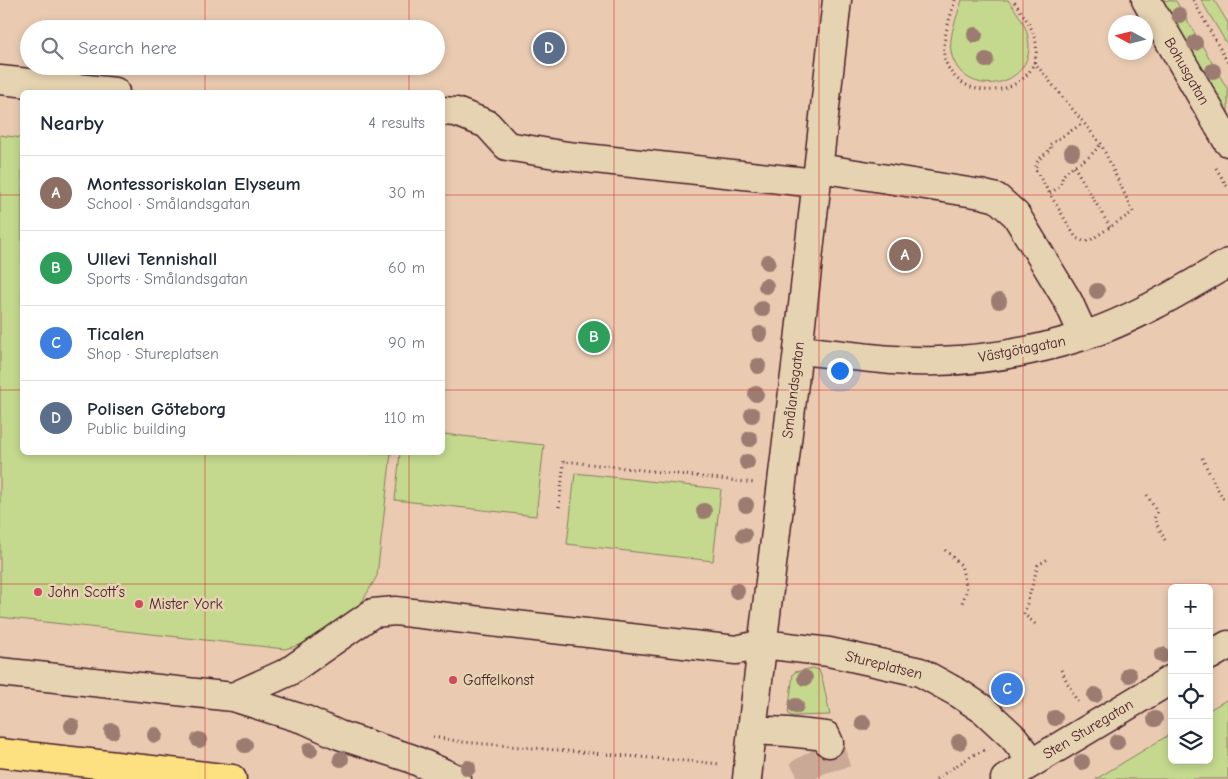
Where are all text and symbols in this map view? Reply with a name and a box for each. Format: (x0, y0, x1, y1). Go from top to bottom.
north arrow (1108, 15, 1153, 60)
search box (20, 20, 445, 75)
pin: D (533, 29, 565, 67)
icon: search (38, 34, 66, 62)
street label: Bohusgatan (1161, 34, 1213, 108)
text: Search here (78, 37, 177, 59)
text: Nearby (40, 111, 104, 135)
text: 4 results (368, 114, 425, 132)
text: Montessoriskolan Elyseum (87, 173, 301, 195)
text: A (52, 184, 60, 202)
text: 30 m (389, 184, 425, 202)
text: School · Smålandsgatan (87, 195, 250, 213)
pin: A (889, 236, 921, 274)
text: Ullevi Tennishall (87, 248, 217, 270)
text: B (51, 259, 61, 277)
text: 60 m (388, 259, 425, 277)
text: Sports · Smålandsgatan (87, 270, 248, 288)
pin: B (578, 318, 610, 356)
text: Ticalen (87, 323, 144, 345)
street label: Västgötagatan (977, 332, 1067, 366)
text: C (51, 334, 61, 352)
text: 90 m (388, 334, 425, 352)
street label: Smålandsgatan (778, 341, 808, 439)
text: Shop · Stureplatsen (87, 345, 219, 363)
your location (827, 358, 853, 384)
text: Polisen Göteborg (87, 398, 226, 420)
text: D (51, 409, 61, 427)
text: 110 m (384, 409, 425, 427)
text: Public building (87, 420, 186, 438)
place label: John Scott´s (48, 583, 125, 601)
map controls (1168, 584, 1213, 764)
button: + (1168, 584, 1213, 629)
marker: John Scott´s (32, 586, 44, 598)
place label: Mister York (149, 595, 223, 613)
marker: Mister York (133, 598, 145, 610)
button: − (1168, 629, 1213, 674)
street label: Stureplatsen (844, 647, 924, 683)
pin: C (991, 670, 1023, 708)
place label: Gaffelkonst (463, 671, 535, 689)
marker: Gaffelkonst (447, 674, 459, 686)
button: locate (1168, 674, 1213, 719)
street label: Sten Sturegatan (1040, 695, 1136, 763)
button: layers (1168, 719, 1213, 764)

